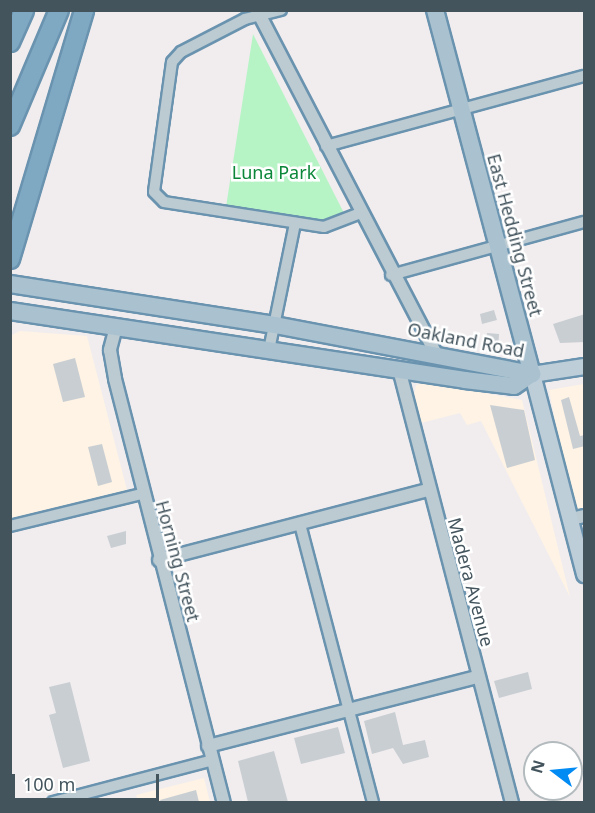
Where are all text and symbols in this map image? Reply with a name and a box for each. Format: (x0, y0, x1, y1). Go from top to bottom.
street label: East Hedding Street (483, 151, 547, 319)
park label: Luna Park (232, 161, 316, 183)
street label: Oakland Road (406, 318, 526, 362)
street label: Horning Street (151, 498, 205, 624)
street label: Madera Avenue (443, 515, 499, 649)
north arrow (523, 741, 583, 801)
text: N (525, 757, 550, 776)
scale bar (15, 762, 162, 800)
text: 100 m (23, 772, 75, 796)

